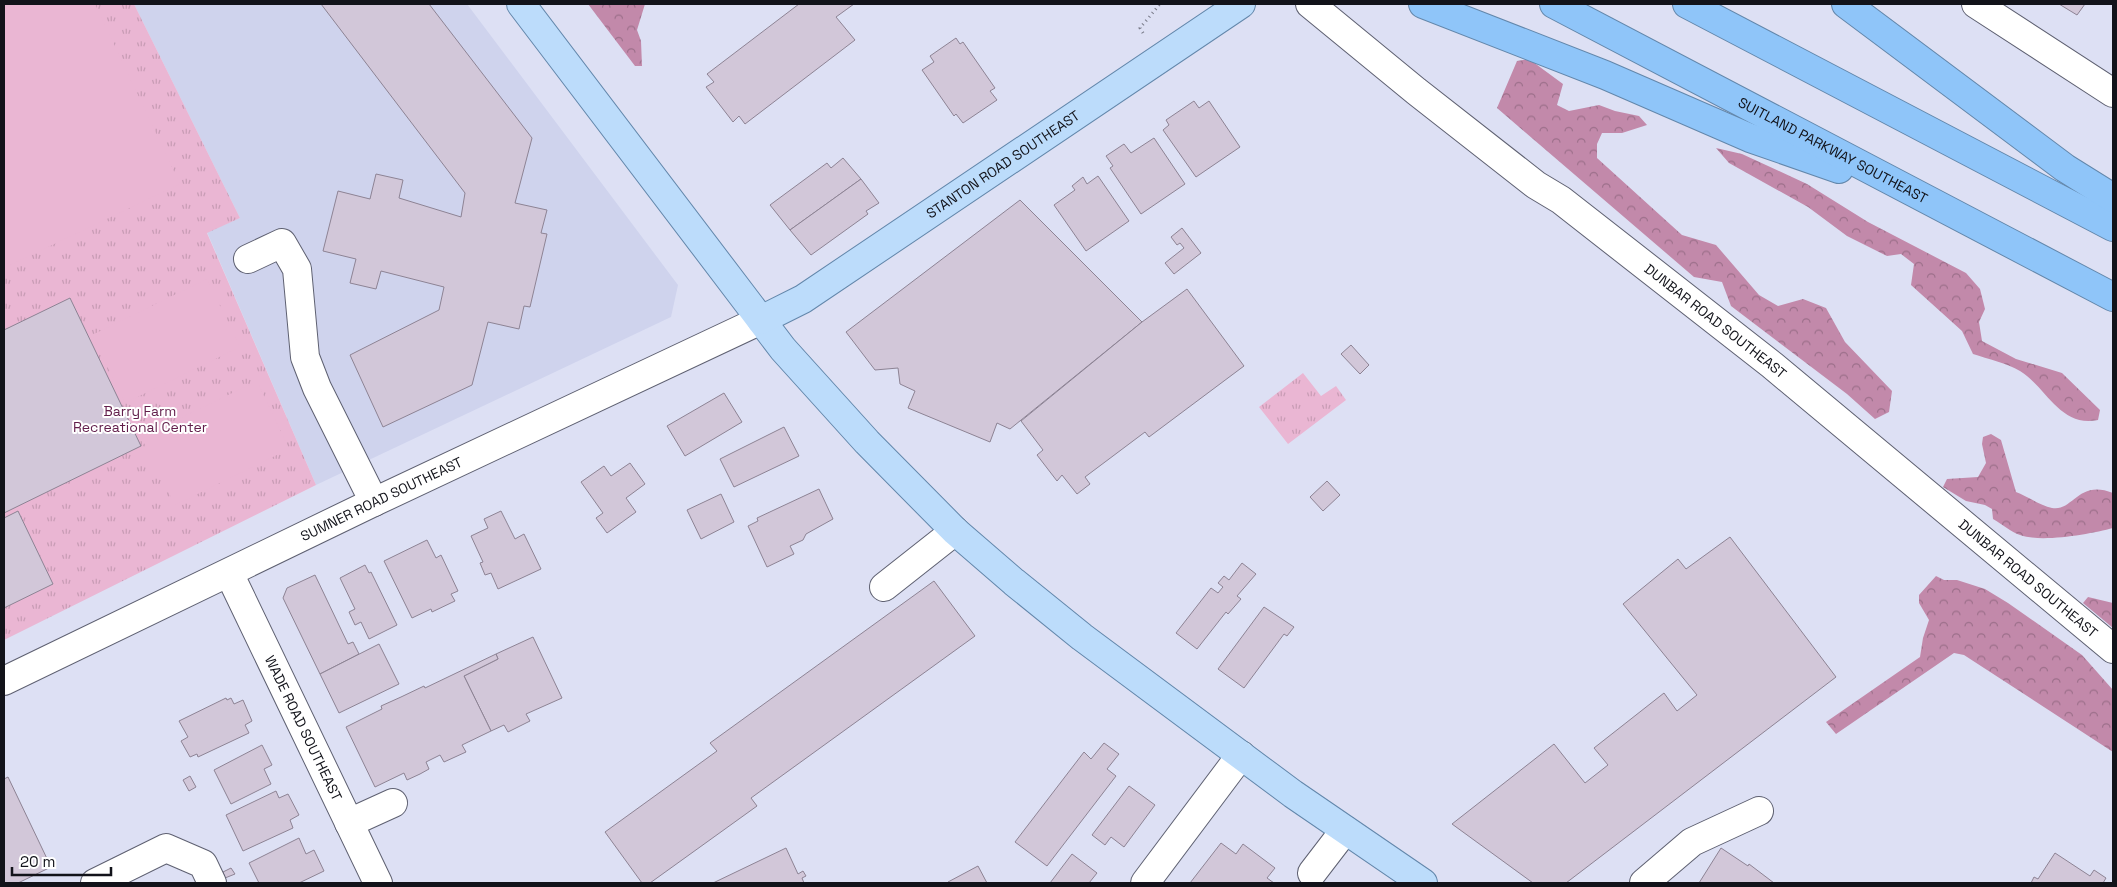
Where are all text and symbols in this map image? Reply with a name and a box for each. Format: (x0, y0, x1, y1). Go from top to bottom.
street label: SUITLAND PARKWAY SOUTHEAST (1735, 93, 1931, 207)
street label: STANTON ROAD SOUTHEAST (923, 106, 1083, 222)
street label: DUNBAR ROAD SOUTHEAST (1641, 260, 1790, 382)
park label: Barry Farm Recreational Center (73, 402, 207, 436)
street label: SUMNER ROAD SOUTHEAST (297, 453, 465, 545)
street label: DUNBAR ROAD SOUTHEAST (1955, 515, 2102, 642)
street label: WADE ROAD SOUTHEAST (261, 652, 346, 804)
scale bar (12, 844, 111, 876)
text: 20 m (20, 852, 55, 871)

